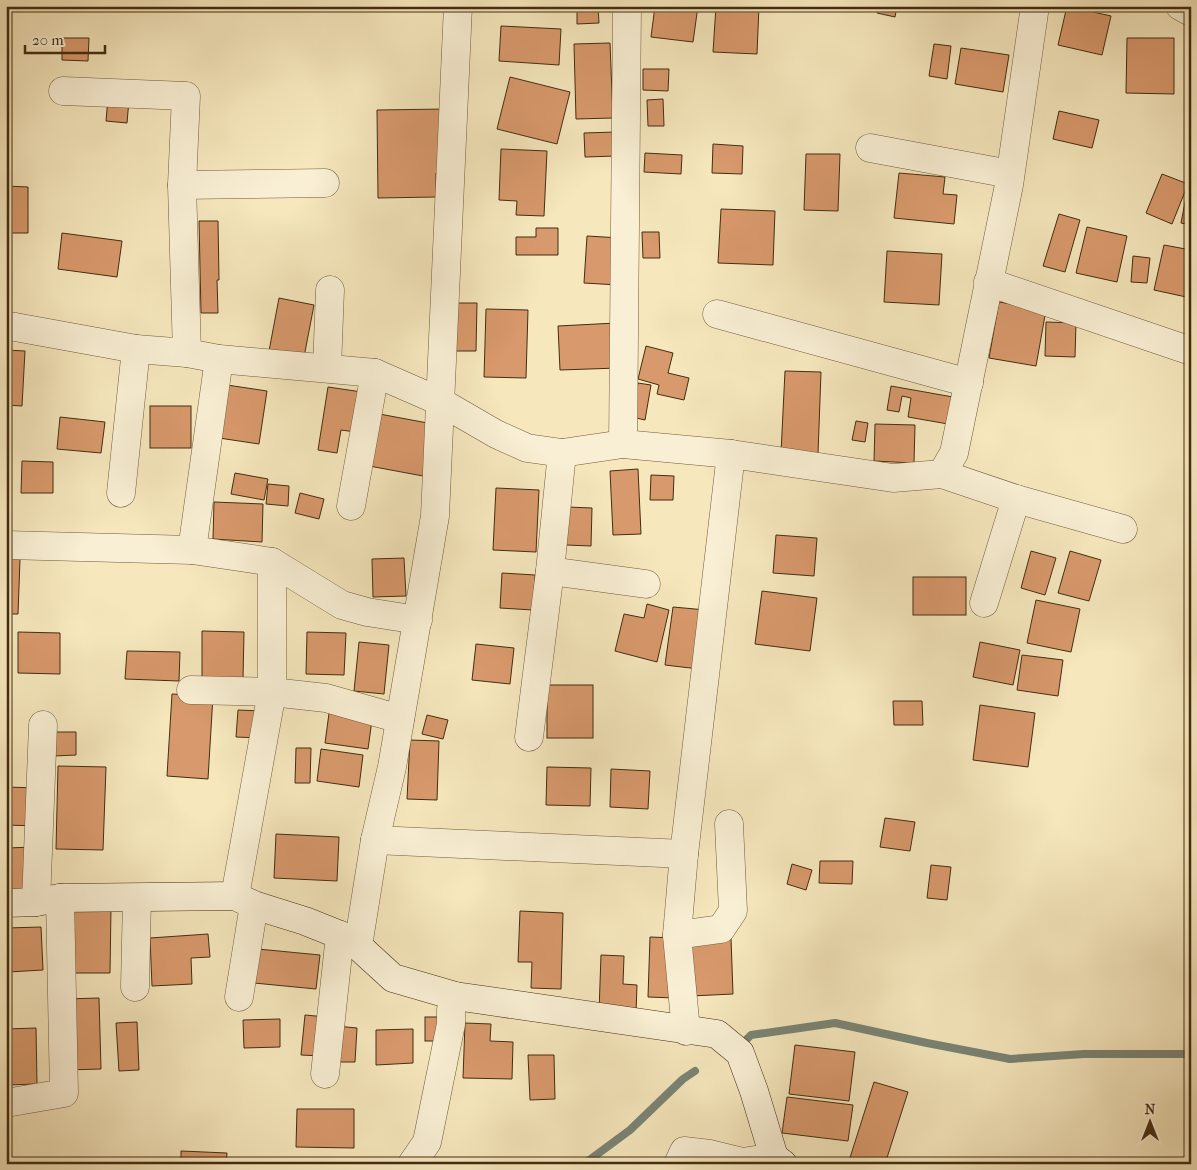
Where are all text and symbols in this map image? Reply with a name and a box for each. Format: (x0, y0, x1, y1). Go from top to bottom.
scale bar (25, 22, 105, 54)
text: 20 m (32, 31, 64, 49)
north arrow (1124, 1098, 1174, 1148)
text: N (1145, 1101, 1156, 1118)

